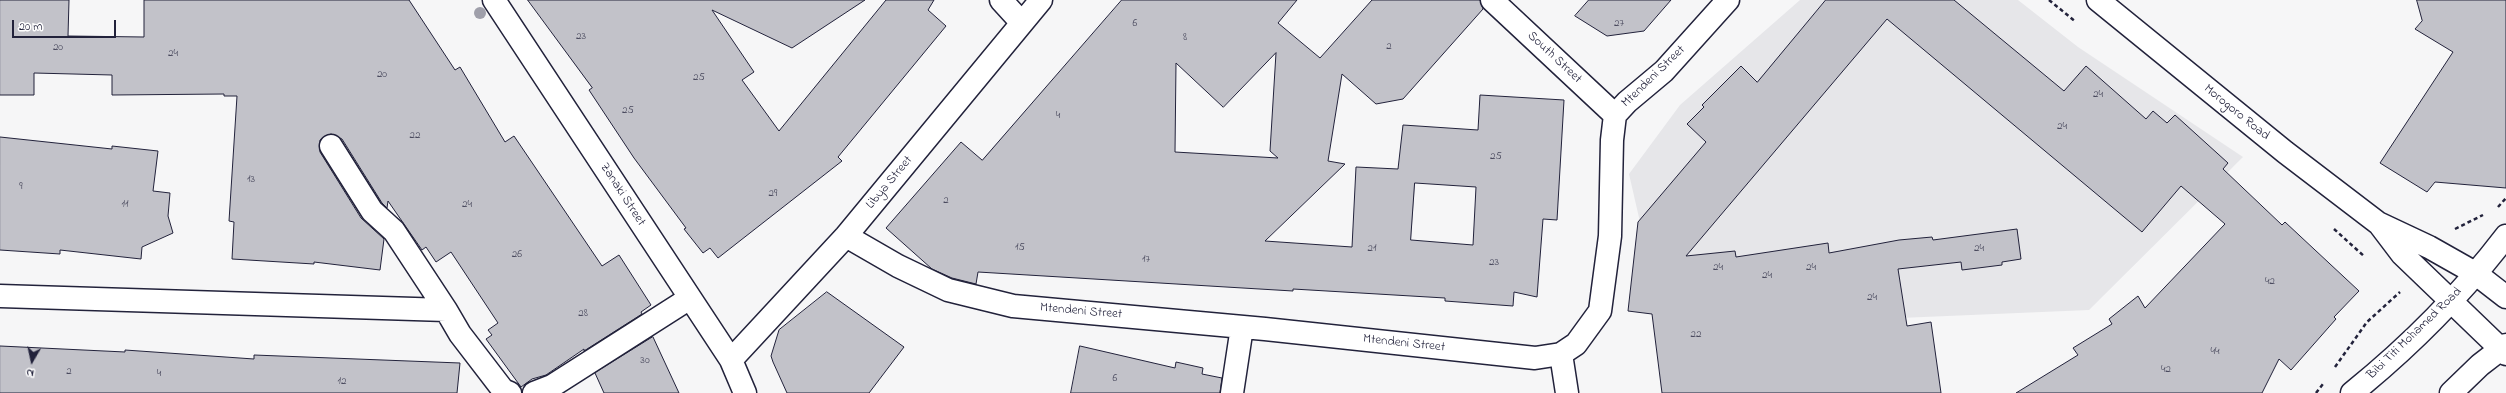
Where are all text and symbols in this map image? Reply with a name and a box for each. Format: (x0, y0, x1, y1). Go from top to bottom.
scale bar (14, 12, 118, 38)
house number: 6 (1133, 17, 1137, 31)
house number: 27 (1614, 17, 1624, 31)
text: 20 m (19, 18, 42, 36)
street label: South Street (1523, 29, 1585, 87)
house number: 23 (576, 30, 586, 44)
house number: 8 (1183, 31, 1187, 45)
house number: 2 (1386, 40, 1392, 54)
house number: 20 (53, 41, 63, 55)
street label: Mtendeni Street (1619, 43, 1689, 111)
house number: 24 (168, 47, 178, 61)
house number: 20 (377, 68, 387, 82)
house number: 25 (693, 71, 705, 85)
street label: Morogoro Road (2200, 82, 2272, 144)
house number: 24 (2093, 88, 2103, 102)
house number: 25 (622, 104, 634, 118)
house number: 4 (1056, 109, 1060, 123)
house number: 24 (2057, 120, 2067, 134)
house number: 22 (410, 129, 420, 143)
house number: 25 (1490, 150, 1502, 164)
street label: Libya Street (863, 153, 917, 213)
street label: Zanaki Street (596, 161, 648, 229)
house number: 13 (247, 173, 255, 187)
house number: 9 (19, 180, 23, 194)
house number: 29 (769, 187, 777, 201)
house number: 2 (943, 194, 949, 208)
house number: 11 (122, 198, 128, 212)
house number: 24 (462, 198, 472, 212)
house number: 15 (1015, 241, 1025, 255)
house number: 21 (1368, 242, 1376, 256)
house number: 24 (1974, 242, 1984, 256)
house number: 26 (512, 248, 522, 262)
house number: 17 (1142, 253, 1150, 267)
house number: 23 (1489, 256, 1499, 270)
house number: 24 (1713, 261, 1723, 275)
house number: 24 (1806, 261, 1816, 275)
house number: 24 (1762, 269, 1772, 283)
house number: 42 (2265, 275, 2275, 289)
street label: Bibi Titi Mohamed Road (2364, 285, 2466, 383)
house number: 24 (1867, 291, 1877, 305)
street label: Mtendeni Street (1039, 301, 1123, 323)
house number: 28 (578, 307, 588, 321)
house number: 22 (1691, 328, 1701, 342)
street label: Mtendeni Street (1362, 332, 1446, 356)
north arrow (12, 341, 52, 381)
house number: 44 (2210, 345, 2220, 359)
house number: 30 (640, 354, 650, 368)
house number: 42 (2161, 363, 2171, 377)
text: N (25, 364, 35, 381)
house number: 2 (66, 365, 72, 379)
house number: 4 (157, 367, 161, 381)
house number: 6 (1113, 372, 1117, 386)
house number: 12 (338, 375, 346, 389)

